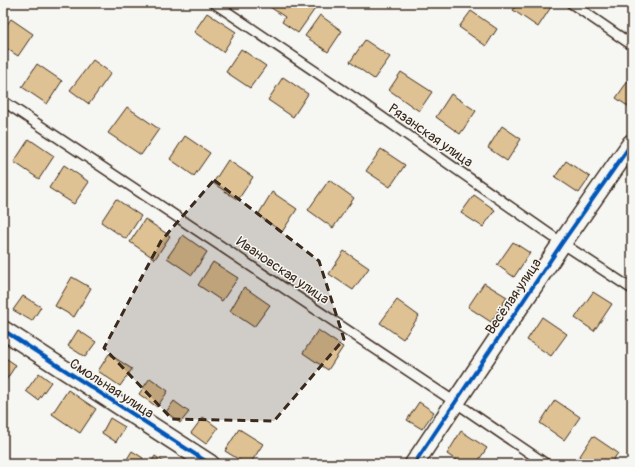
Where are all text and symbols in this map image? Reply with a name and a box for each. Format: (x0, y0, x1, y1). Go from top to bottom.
street label: Рязанская улица (385, 100, 476, 171)
street label: Ивановская улица (233, 233, 332, 308)
street label: Весёлая улица (482, 255, 545, 337)
street label: Смольная улица (66, 355, 157, 422)

